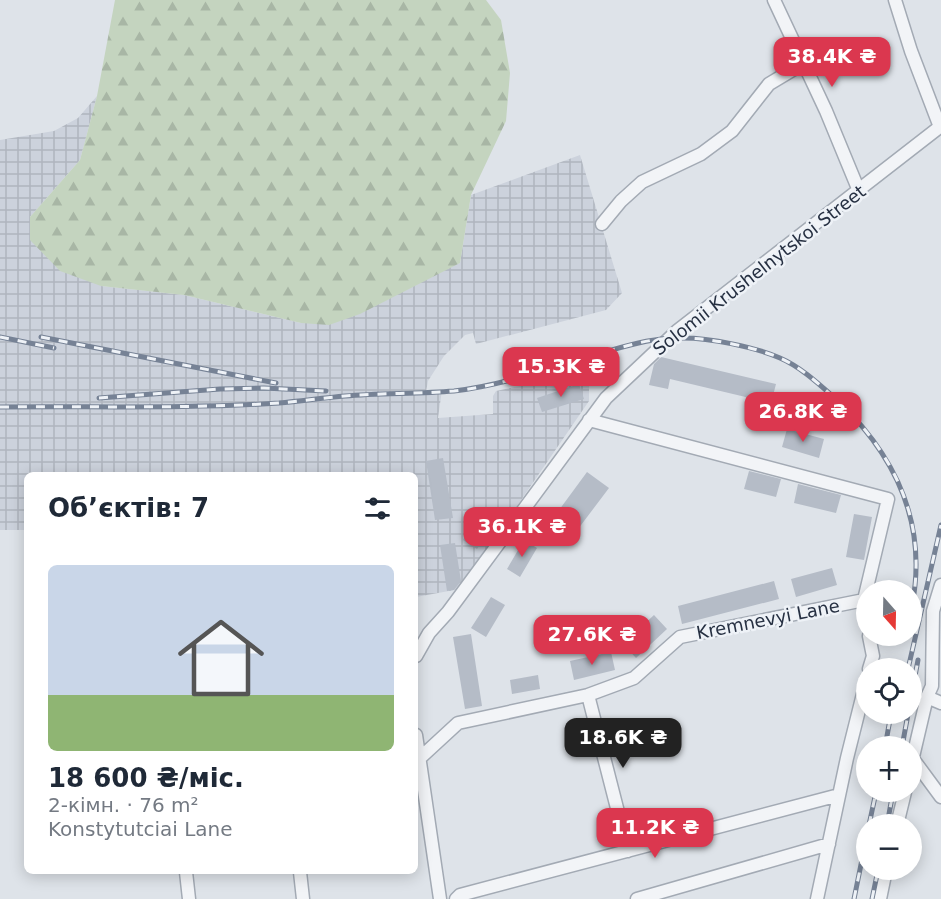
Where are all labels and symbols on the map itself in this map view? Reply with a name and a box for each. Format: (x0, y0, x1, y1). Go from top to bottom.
pin: 38.4K ₴ (777, 37, 887, 88)
street label: Solomii Krushelnytskoi Street (649, 180, 869, 360)
pin: 15.3K ₴ (506, 347, 616, 398)
pin: 26.8K ₴ (748, 392, 858, 443)
pin: 36.1K ₴ (467, 507, 577, 558)
north arrow (856, 580, 922, 646)
street label: Kremnevyi Lane (695, 595, 841, 643)
pin: 27.6K ₴ (537, 615, 647, 666)
pin: 18.6K ₴ (568, 718, 678, 769)
pin: 11.2K ₴ (600, 808, 710, 859)

